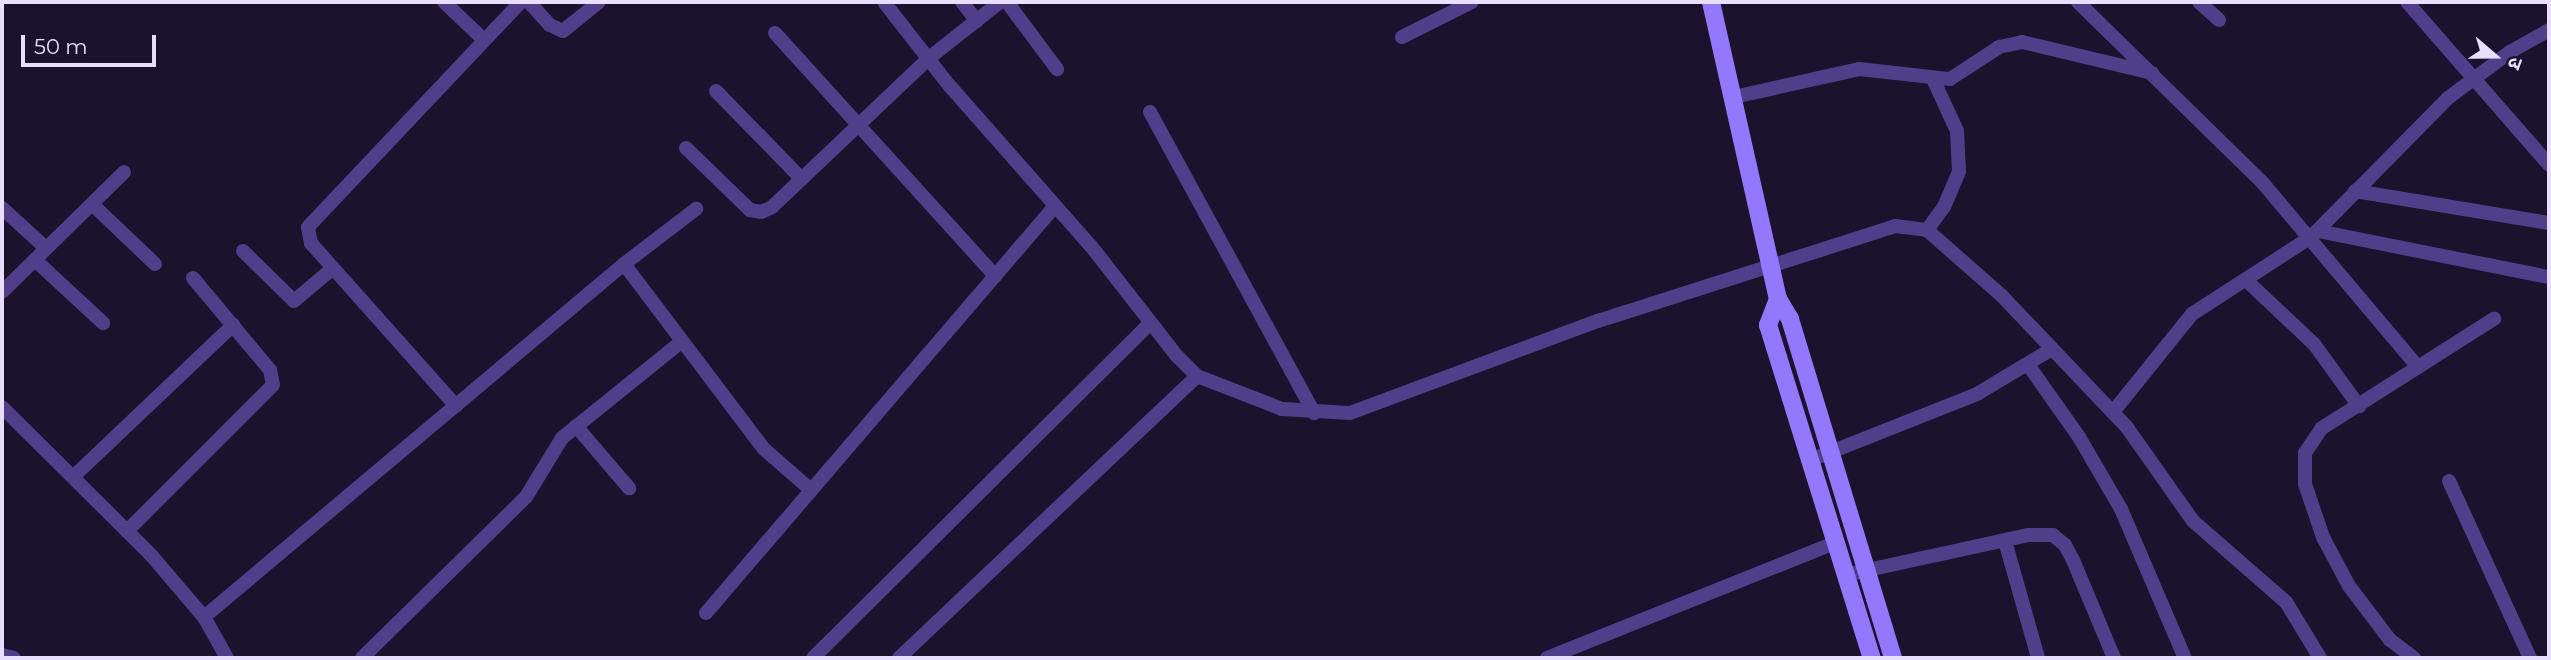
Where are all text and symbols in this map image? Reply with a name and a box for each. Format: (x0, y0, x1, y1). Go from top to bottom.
scale bar (24, 21, 159, 65)
north arrow (2460, 21, 2530, 91)
text: 50 m (34, 34, 88, 59)
text: उ (2502, 54, 2528, 73)

